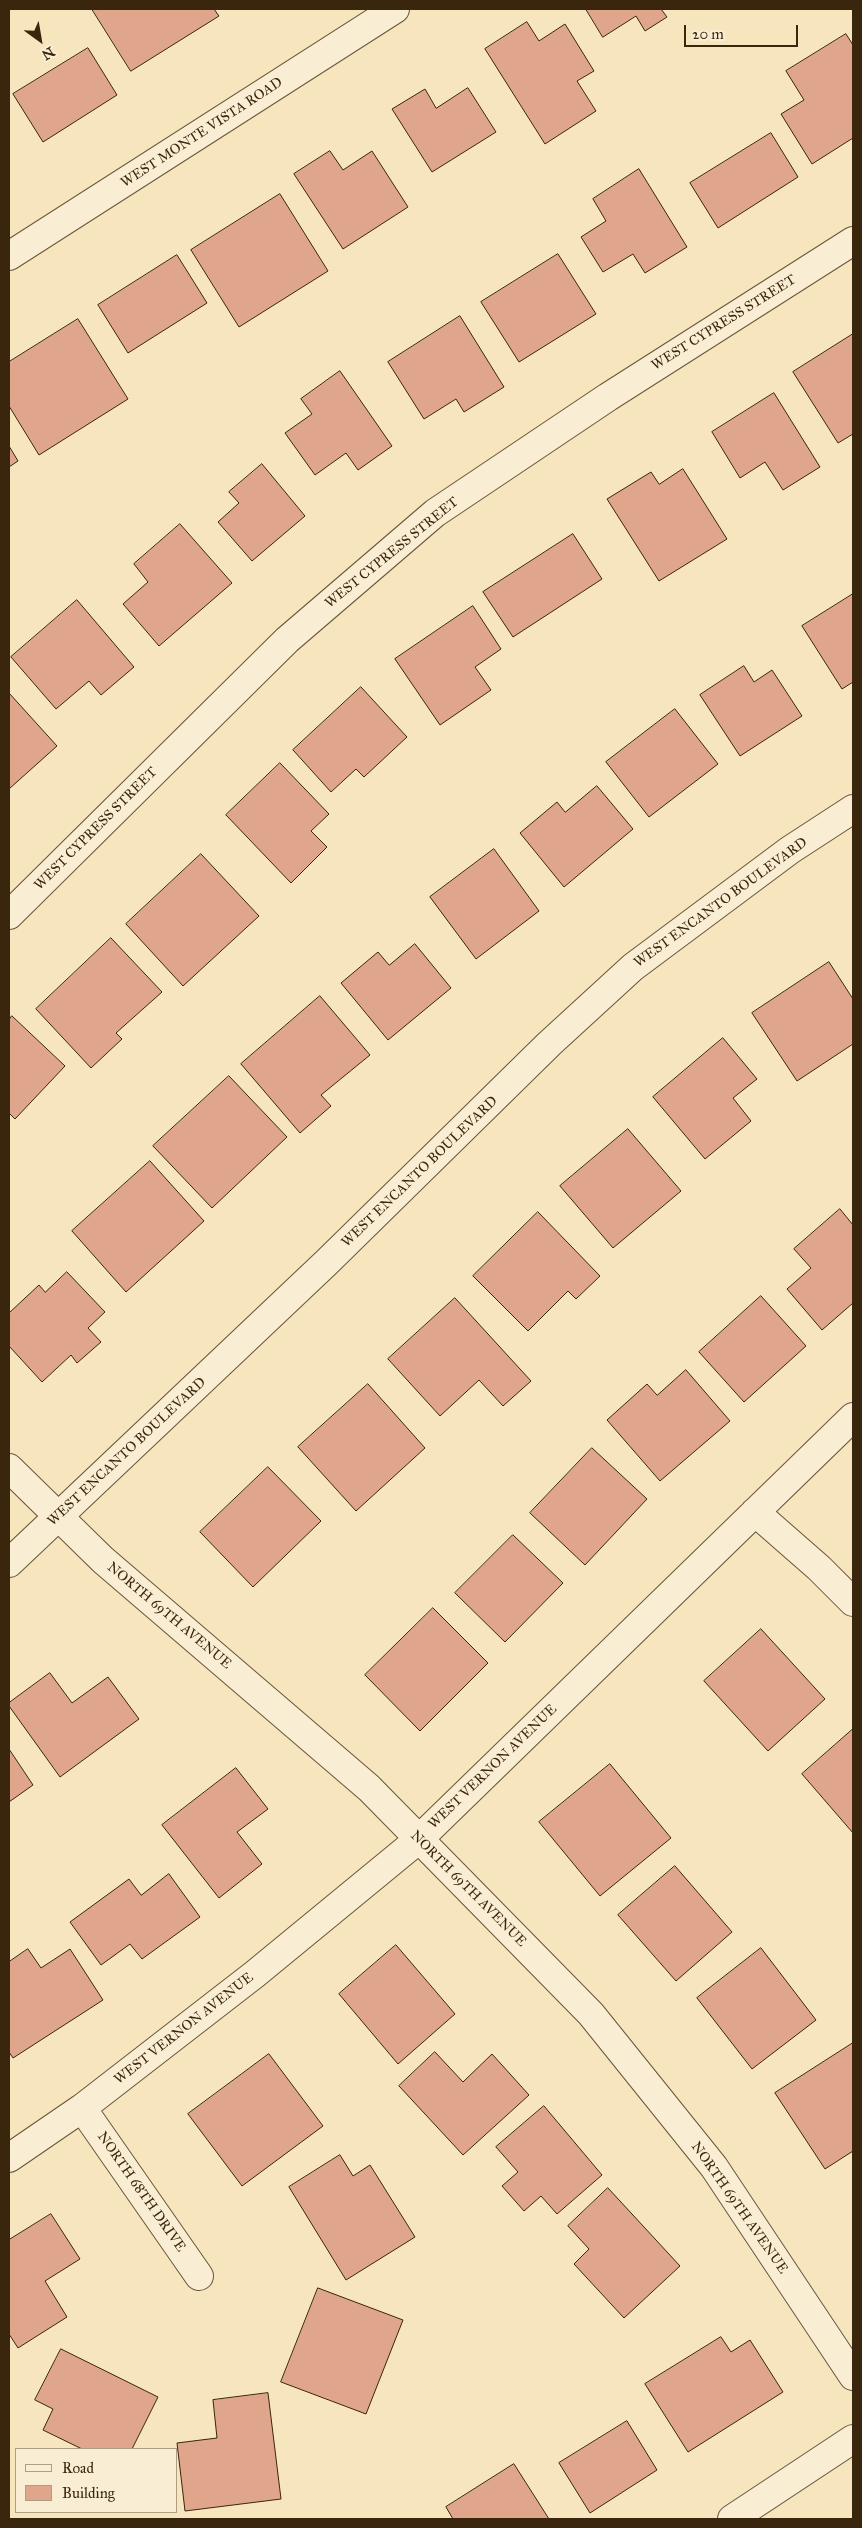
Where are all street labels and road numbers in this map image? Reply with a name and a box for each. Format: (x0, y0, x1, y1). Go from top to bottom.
street label: WEST MONTE VISTA ROAD (118, 74, 286, 192)
street label: WEST CYPRESS STREET (649, 272, 799, 374)
street label: WEST CYPRESS STREET (322, 494, 462, 612)
street label: WEST CYPRESS STREET (31, 764, 161, 894)
street label: WEST ENCANTO BOULEVARD (631, 834, 811, 972)
street label: WEST ENCANTO BOULEVARD (339, 1093, 501, 1251)
street label: WEST ENCANTO BOULEVARD (44, 1374, 210, 1530)
street label: NORTH 69TH AVENUE (103, 1559, 235, 1673)
street label: WEST VERNON AVENUE (425, 1701, 561, 1833)
street label: NORTH 69TH AVENUE (407, 1828, 529, 1950)
street label: WEST VERNON AVENUE (111, 1969, 257, 2089)
street label: NORTH 68TH DRIVE (93, 2129, 189, 2255)
street label: NORTH 69TH AVENUE (687, 2139, 791, 2277)

